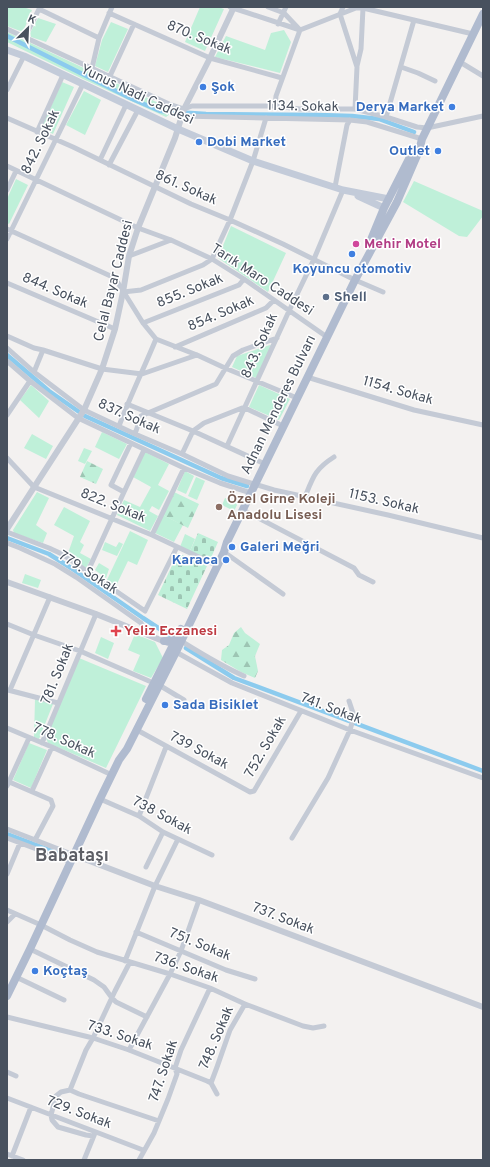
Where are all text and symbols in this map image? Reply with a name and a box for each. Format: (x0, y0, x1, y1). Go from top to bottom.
north arrow (8, 8, 48, 48)
text: K (25, 12, 38, 28)
street label: 870. Sokak (164, 17, 234, 59)
street label: Yunus Nadi Caddesi (78, 61, 196, 129)
place label: Şok (211, 79, 235, 96)
marker: Şok (198, 82, 208, 92)
street label: 1134. Sokak (267, 98, 339, 116)
place label: Derya Market (356, 99, 444, 116)
marker: Derya Market (447, 102, 457, 112)
street label: 842. Sokak (18, 107, 64, 177)
place label: Dobi Market (207, 134, 286, 151)
marker: Dobi Market (194, 137, 204, 147)
place label: Outlet (389, 143, 430, 160)
marker: Outlet (433, 146, 443, 156)
street label: 861. Sokak (152, 167, 220, 209)
street label: Celal Bayar Caddesi (91, 218, 137, 344)
place label: Mehir Motel (364, 236, 441, 253)
marker: Mehir Motel (351, 239, 361, 249)
street label: Tarık Maro Caddesi (208, 240, 316, 320)
marker: Koyuncu otomotiv (347, 249, 357, 259)
place label: Koyuncu otomotiv (292, 261, 412, 278)
street label: 844. Sokak (19, 269, 91, 313)
street label: 855. Sokak (154, 270, 226, 312)
place label: Shell (334, 289, 367, 306)
street label: 854. Sokak (185, 292, 257, 336)
marker: Shell (321, 292, 331, 302)
street label: 843. Sokak (238, 311, 282, 381)
street label: Adnan Menderes Bulvarı (238, 333, 320, 477)
street label: 1154. Sokak (361, 373, 435, 409)
street label: 837. Sokak (95, 396, 163, 438)
street label: 822. Sokak (78, 485, 148, 527)
street label: 1153. Sokak (347, 486, 421, 518)
place label: Özel Girne Koleji Anadolu Lisesi (227, 491, 336, 524)
marker: Özel Girne Koleji Anadolu Lisesi (214, 502, 224, 512)
place label: Galeri Meğri (240, 539, 320, 556)
marker: Galeri Meğri (227, 542, 237, 552)
street label: 779. Sokak (55, 547, 121, 599)
place label: Karaca (172, 552, 218, 569)
marker: Karaca (221, 555, 231, 565)
place label: Yeliz Eczanesi (124, 623, 217, 640)
marker: Yeliz Eczanesi (111, 626, 121, 636)
street label: 781. Sokak (38, 641, 78, 707)
street label: 741. Sokak (298, 690, 364, 728)
place label: Sada Bisiklet (173, 697, 258, 714)
marker: Sada Bisiklet (160, 700, 170, 710)
street label: 752. Sokak (241, 713, 291, 781)
street label: 778. Sokak (30, 720, 98, 762)
street label: 739 Sokak (166, 728, 232, 774)
street label: 738 Sokak (129, 793, 195, 839)
district label: Babataşı (35, 845, 109, 868)
street label: 737. Sokak (249, 899, 317, 939)
street label: 751. Sokak (166, 925, 234, 965)
street label: 736. Sokak (151, 949, 221, 987)
place label: Koçtaş (43, 963, 88, 980)
marker: Koçtaş (30, 966, 40, 976)
street label: 748. Sokak (196, 1004, 238, 1072)
street label: 733. Sokak (85, 1017, 155, 1055)
street label: 747. Sokak (146, 1038, 182, 1104)
street label: 729. Sokak (44, 1093, 114, 1133)

